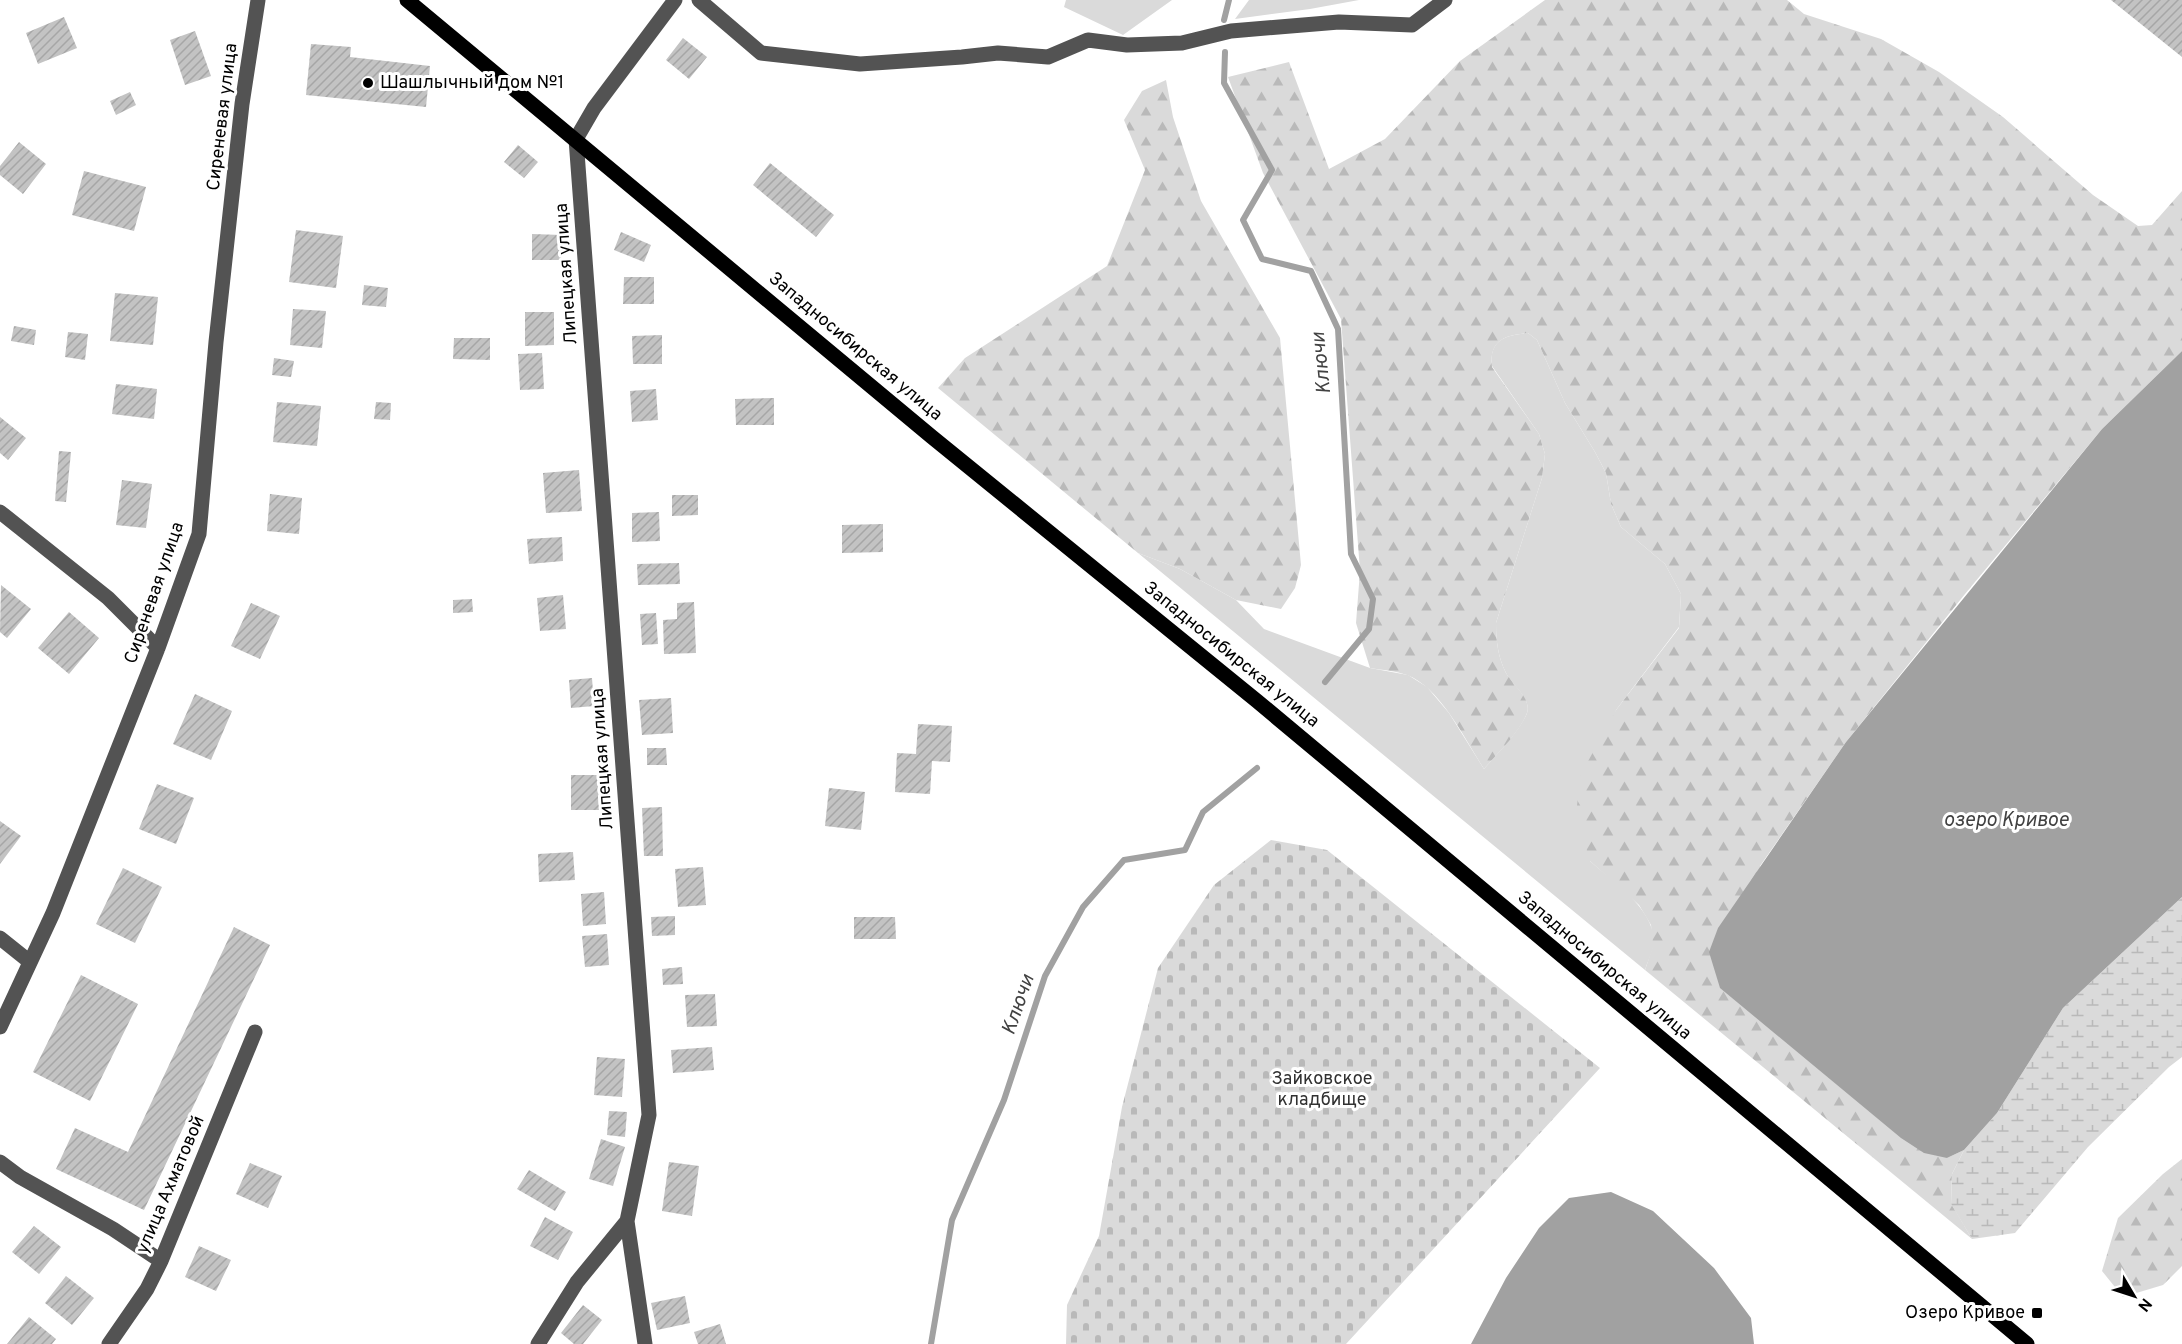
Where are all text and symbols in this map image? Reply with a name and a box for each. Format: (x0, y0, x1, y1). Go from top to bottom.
street label: Сиреневая улица (203, 42, 243, 192)
place label: Шашлычный дом №1 (380, 72, 564, 95)
marker: Шашлычный дом №1 (361, 76, 375, 90)
street label: Липецкая улица (551, 202, 583, 346)
street label: Западносибирская улица (763, 267, 947, 427)
water label: Ключи (1306, 330, 1338, 395)
street label: Сиреневая улица (120, 519, 190, 667)
street label: Западносибирская улица (1138, 577, 1324, 733)
street label: Липецкая улица (587, 687, 619, 831)
water label: озеро Кривое (1944, 808, 2069, 834)
street label: Западносибирская улица (1512, 886, 1696, 1046)
water label: Ключи (997, 971, 1042, 1039)
park label: Зайковское кладбище (1271, 1068, 1373, 1112)
street label: улица Ахматовой (132, 1112, 210, 1258)
north arrow (2104, 1266, 2164, 1326)
text: N (2133, 1293, 2155, 1315)
place label: Озеро Кривое (1905, 1302, 2025, 1325)
marker: Озеро Кривое (2030, 1306, 2044, 1320)

